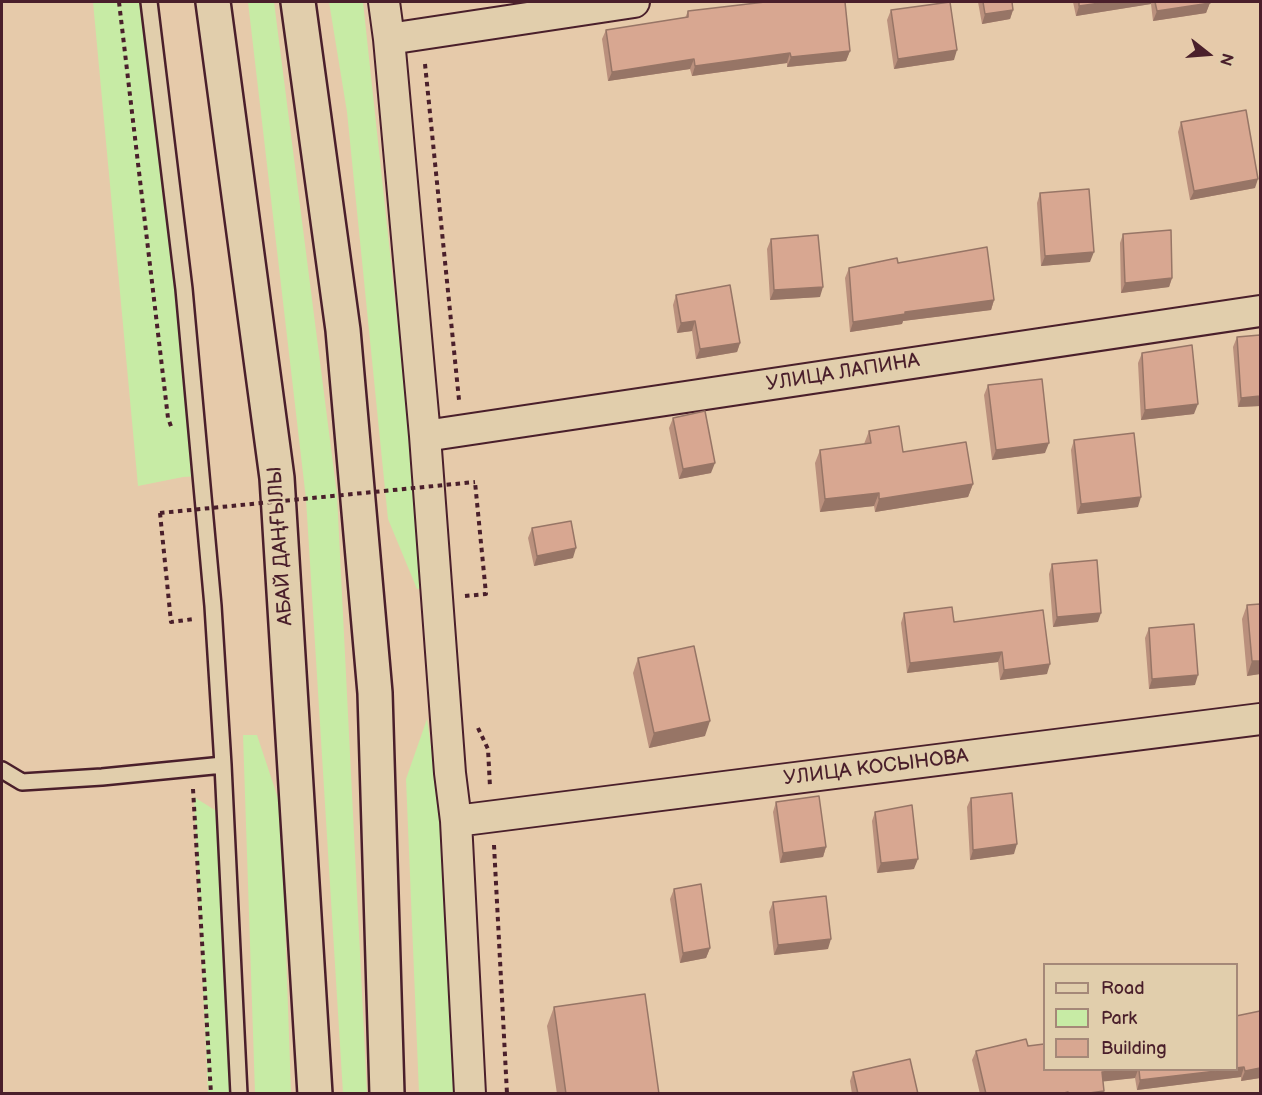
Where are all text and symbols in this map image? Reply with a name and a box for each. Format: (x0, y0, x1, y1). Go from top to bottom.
north arrow (1178, 24, 1238, 84)
text: N (1215, 51, 1237, 68)
street label: УЛИЦА ЛАПИНА (765, 349, 921, 397)
street label: АБАЙ ДАҢҒЫЛЫ (263, 466, 299, 626)
street label: УЛИЦА КОСЫНОВА (782, 745, 970, 791)
legend (1043, 963, 1238, 1071)
text: Road (1101, 978, 1145, 999)
text: Park (1101, 1008, 1137, 1029)
text: Building (1101, 1038, 1167, 1059)

